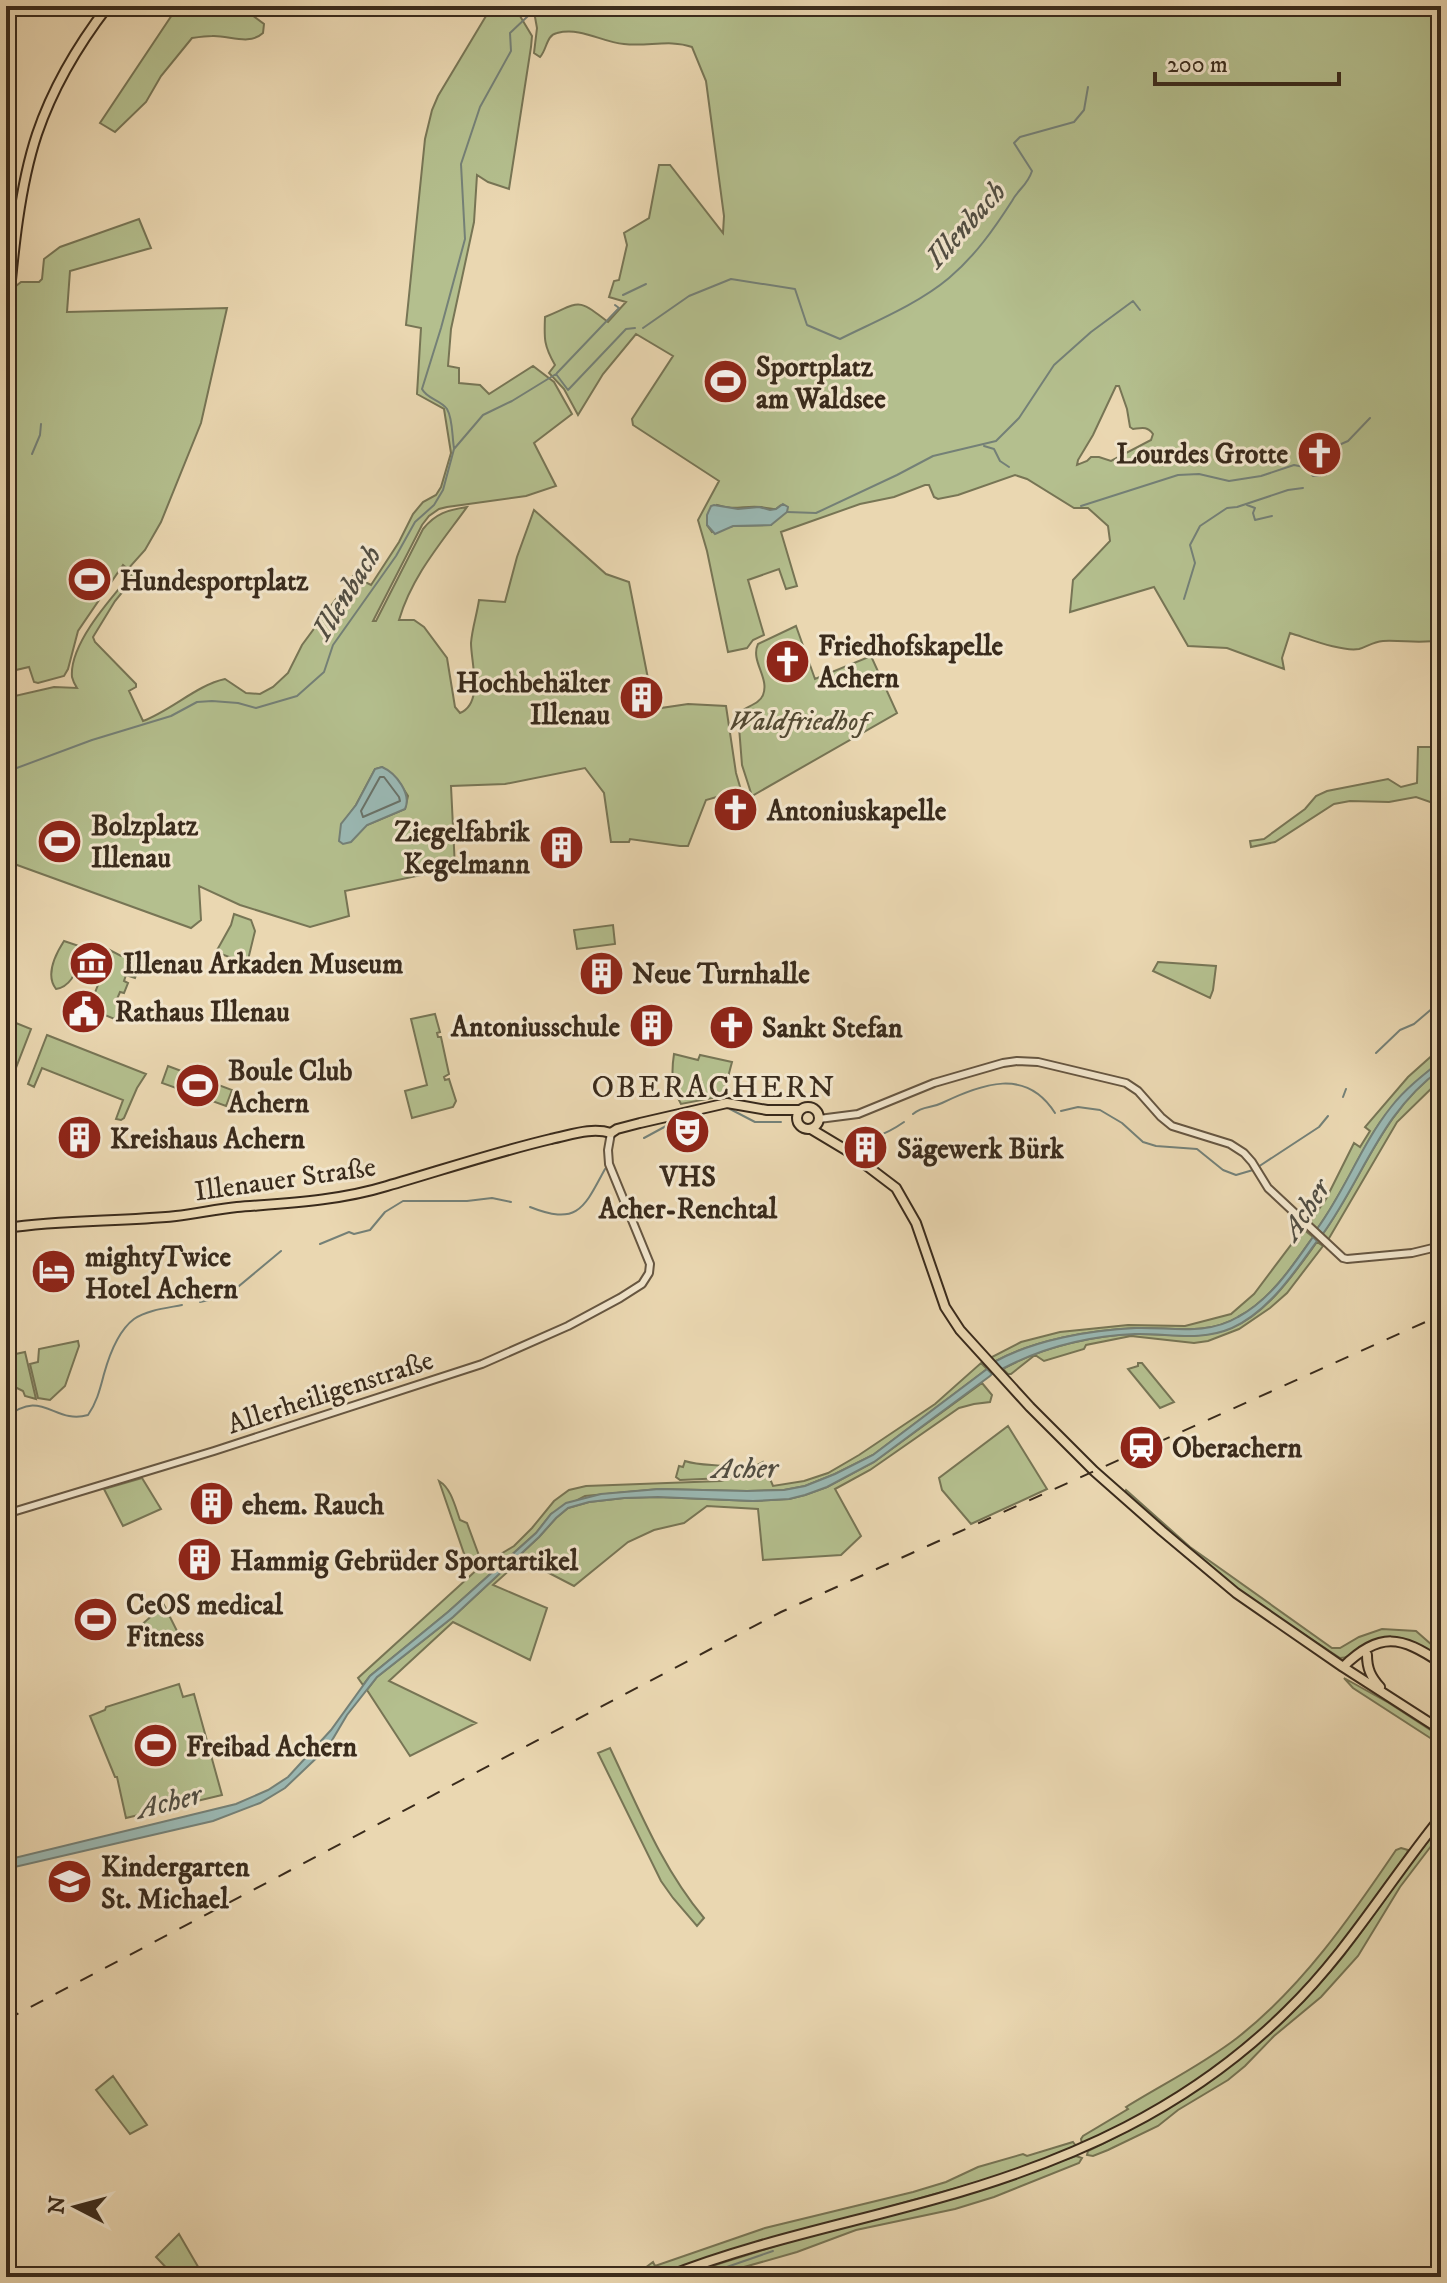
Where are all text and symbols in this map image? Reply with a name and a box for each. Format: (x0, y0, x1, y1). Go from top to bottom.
scale bar (1155, 36, 1339, 86)
text: 200 m (1167, 50, 1228, 80)
water label: Illenbach (916, 174, 1015, 277)
place label: Sportplatz am Waldsee (756, 350, 886, 417)
sports icon: Sportplatz am Waldsee (701, 358, 749, 406)
church icon: Lourdes Grotte (1295, 429, 1343, 477)
place label: Lourdes Grotte (1116, 437, 1288, 472)
water label: Illenbach (303, 539, 390, 648)
sports icon: Hundesportplatz (65, 556, 113, 604)
place label: Hundesportplatz (120, 564, 309, 599)
place label: Friedhofskapelle Achern (817, 629, 1004, 696)
church icon: Friedhofskapelle Achern (763, 637, 811, 685)
place label: Hochbehälter Illenau (456, 666, 611, 733)
building icon: Hochbehälter Illenau (617, 674, 665, 722)
park label: Waldfriedhof (729, 704, 874, 739)
church icon: Antoniuskapelle (712, 786, 760, 834)
place label: Antoniuskapelle (766, 794, 947, 829)
place label: Bolzplatz Illenau (91, 809, 199, 876)
place label: Ziegelfabrik Kegelmann (394, 815, 531, 882)
sports icon: Bolzplatz Illenau (36, 817, 84, 865)
building icon: Ziegelfabrik Kegelmann (537, 823, 585, 871)
museum icon: Illenau Arkaden Museum (68, 939, 116, 987)
place label: Illenau Arkaden Museum (123, 947, 403, 982)
building icon: Neue Turnhalle (577, 949, 625, 997)
place label: Neue Turnhalle (632, 957, 810, 992)
public building icon: Rathaus Illenau (60, 987, 108, 1035)
place label: Rathaus Illenau (115, 995, 290, 1030)
building icon: Antoniusschule (627, 1002, 675, 1050)
church icon: Sankt Stefan (707, 1003, 755, 1051)
place label: Antoniusschule (450, 1010, 620, 1045)
place label: Sankt Stefan (762, 1011, 903, 1046)
place label: Boule Club Achern (227, 1054, 352, 1121)
sports icon: Boule Club Achern (173, 1062, 221, 1110)
district label: OBERACHERN (592, 1068, 837, 1108)
theatre icon: VHS Acher-Renchtal (664, 1108, 712, 1156)
building icon: Kreishaus Achern (55, 1114, 103, 1162)
place label: Kreishaus Achern (110, 1122, 305, 1157)
building icon: Sägewerk Bürk (842, 1124, 890, 1172)
place label: Sägewerk Bürk (897, 1132, 1065, 1167)
street label: Illenauer Straße (192, 1149, 378, 1210)
place label: VHS Acher-Renchtal (598, 1160, 778, 1227)
water label: Acher (1271, 1171, 1341, 1250)
place label: mightyTwice Hotel Achern (85, 1240, 238, 1307)
hotel icon: mightyTwice Hotel Achern (30, 1248, 78, 1296)
street label: Allerheiligenstraße (223, 1343, 438, 1442)
station icon: Oberachern (1117, 1423, 1165, 1471)
place label: Oberachern (1172, 1431, 1303, 1466)
water label: Acher (710, 1451, 780, 1488)
building icon: ehem. Rauch (187, 1480, 235, 1528)
place label: ehem. Rauch (242, 1488, 385, 1523)
building icon: Hammig Gebrüder Sportartikel (175, 1536, 223, 1584)
place label: Hammig Gebrüder Sportartikel (230, 1544, 579, 1579)
place label: CeOS medical Fitness (126, 1588, 283, 1655)
sports icon: CeOS medical Fitness (71, 1596, 119, 1644)
sports icon: Freibad Achern (131, 1722, 179, 1770)
place label: Freibad Achern (186, 1730, 357, 1765)
water label: Acher (131, 1776, 208, 1829)
place label: Kindergarten St. Michael (101, 1850, 250, 1917)
school or university icon: Kindergarten St. Michael (46, 1858, 94, 1906)
north arrow (36, 2167, 116, 2247)
text: N (43, 2195, 72, 2215)

